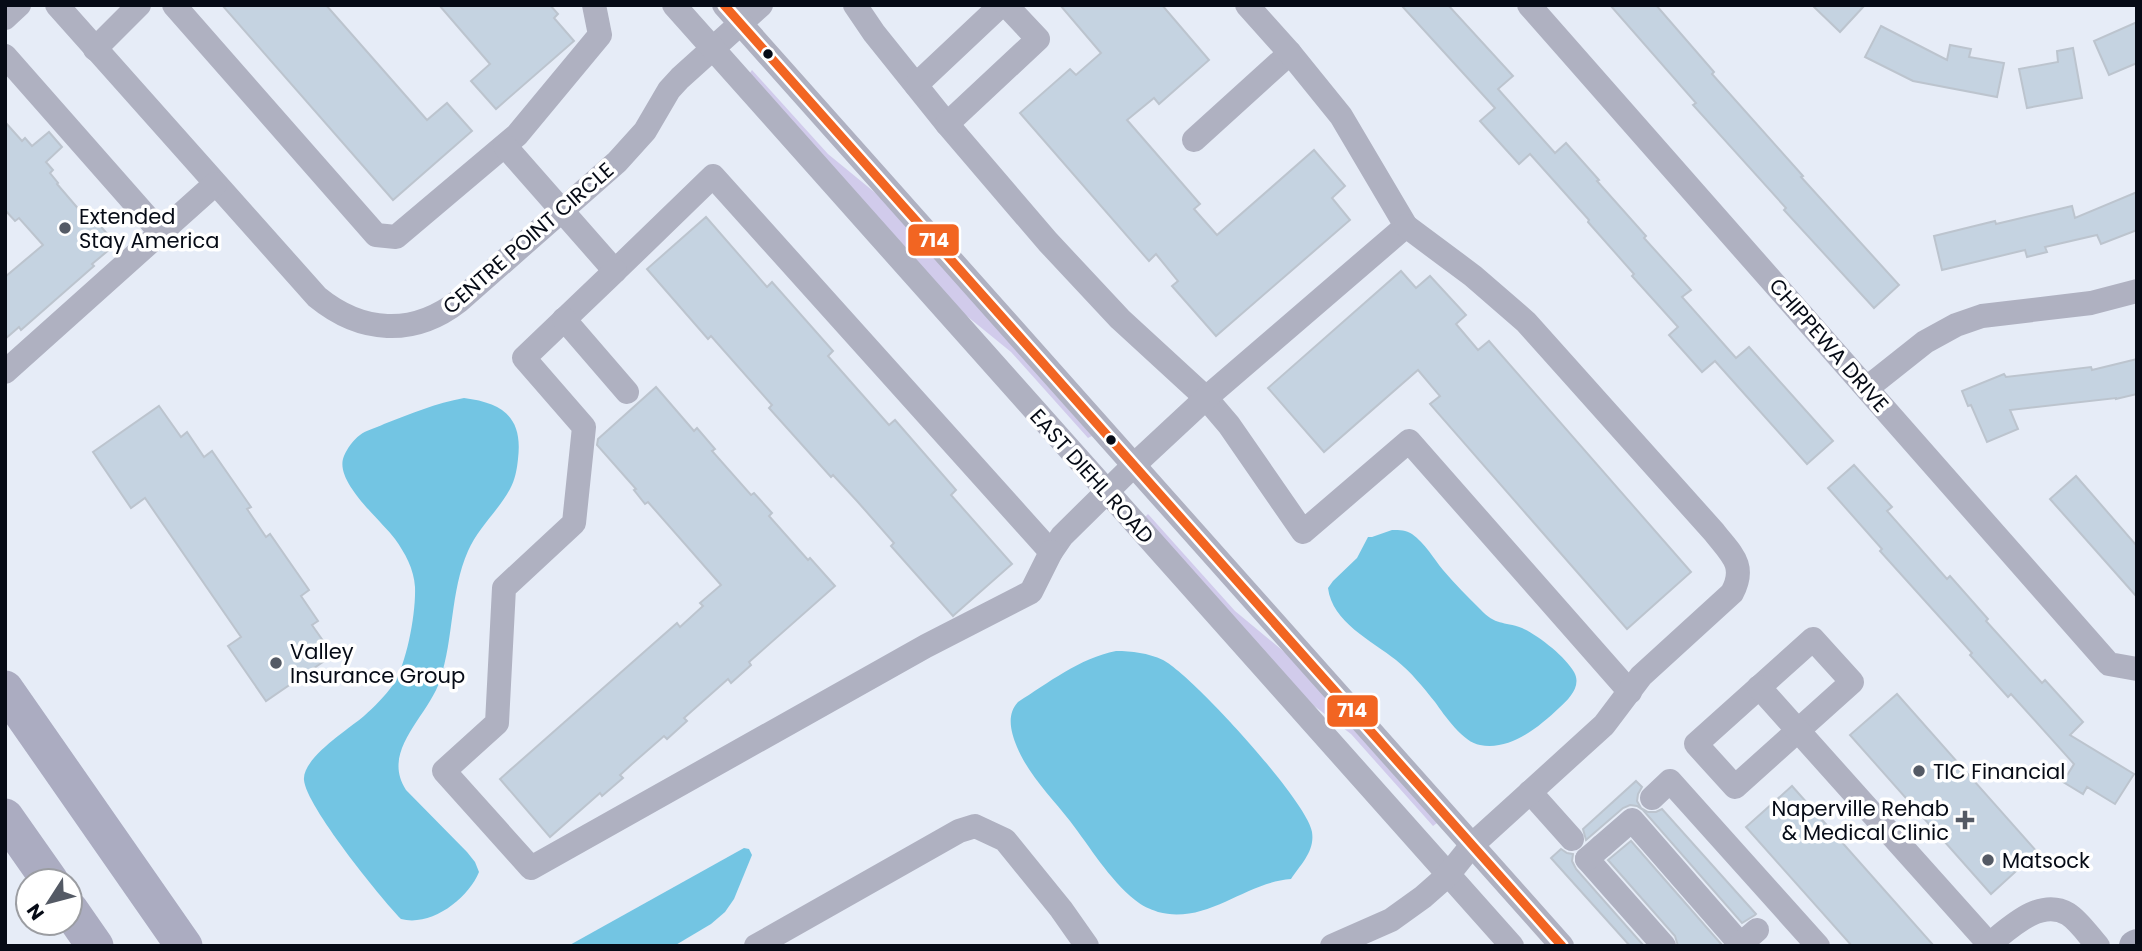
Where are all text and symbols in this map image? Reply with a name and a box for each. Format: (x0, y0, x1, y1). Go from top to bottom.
unlabelled marker (761, 47, 775, 61)
street label: CENTRE POINT CIRCLE (436, 156, 620, 320)
place label: Extended Stay America (79, 202, 219, 255)
marker: Extended Stay America (57, 220, 73, 236)
line badge: 714 (907, 223, 960, 257)
text: 714 (919, 227, 949, 254)
street label: CHIPPEWA DRIVE (1763, 272, 1895, 418)
street label: EAST DIEHL ROAD (1024, 402, 1160, 550)
unlabelled marker (1104, 433, 1118, 447)
place label: Valley Insurance Group (290, 637, 465, 690)
marker: Valley Insurance Group (268, 655, 284, 671)
line badge: 714 (1326, 694, 1379, 728)
text: 714 (1337, 697, 1367, 724)
place label: TIC Financial (1933, 757, 2065, 786)
marker: TIC Financial (1911, 763, 1927, 779)
place label: Naperville Rehab & Medical Clinic (1771, 794, 1949, 847)
marker: Naperville Rehab & Medical Clinic (1955, 810, 1975, 830)
place label: Matsock (2002, 846, 2090, 875)
marker: Matsock (1980, 852, 1996, 868)
north arrow (14, 867, 84, 937)
text: N (21, 898, 51, 925)

